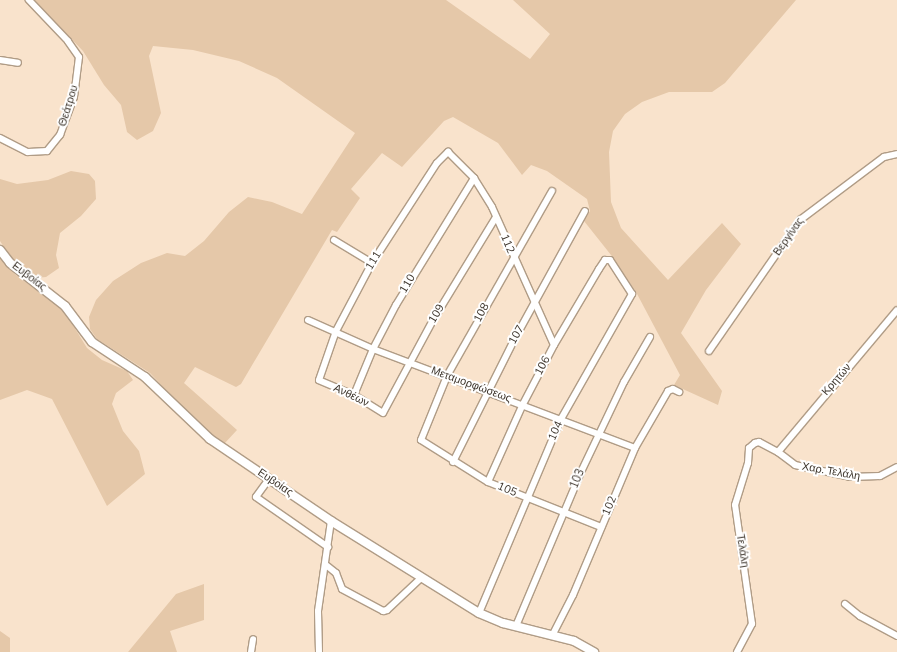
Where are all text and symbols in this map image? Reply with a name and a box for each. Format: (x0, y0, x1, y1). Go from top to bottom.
street label: Θεάτρου (56, 84, 82, 128)
street label: Βεργίνας (771, 215, 807, 259)
street label: 112 (497, 232, 517, 256)
street label: 111 (363, 249, 385, 273)
street label: Ευβοίας (9, 260, 49, 294)
street label: 110 (397, 272, 419, 296)
street label: 108 (472, 301, 492, 325)
street label: 109 (426, 302, 448, 326)
street label: 107 (506, 323, 528, 347)
street label: 106 (533, 354, 553, 378)
street label: Κρητών (820, 361, 854, 399)
street label: Μεταμορφώσεως (429, 364, 513, 406)
street label: Ανθέων (331, 382, 371, 410)
street label: 104 (546, 419, 566, 443)
street label: Χαρ. Τελάλη (801, 460, 861, 484)
street label: Ευβοίας (255, 466, 295, 500)
street label: 103 (568, 467, 588, 491)
street label: 105 (495, 480, 519, 500)
street label: 102 (600, 494, 620, 518)
street label: Τελάλη (733, 533, 751, 569)

